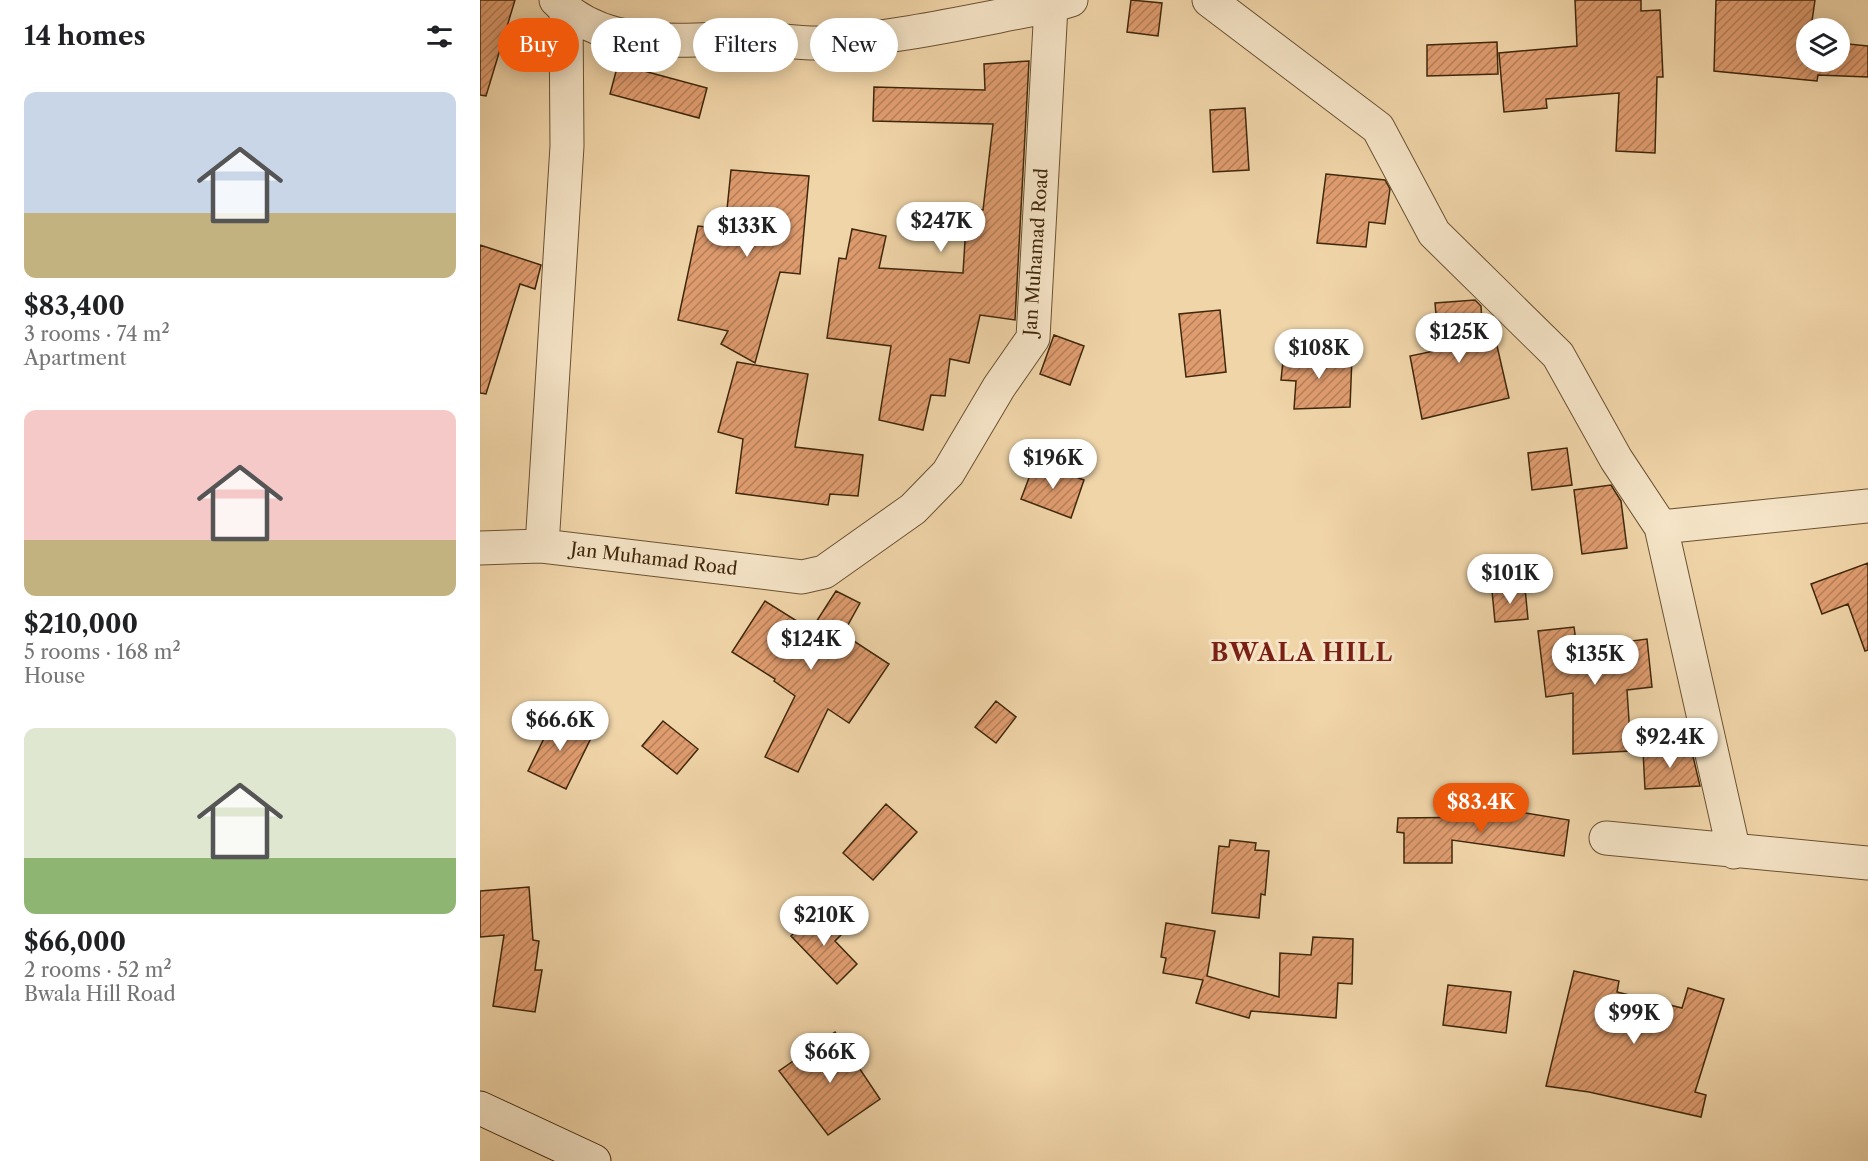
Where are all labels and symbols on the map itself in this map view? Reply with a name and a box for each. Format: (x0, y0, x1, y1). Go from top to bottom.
street label: Jan Muhamad Road (1019, 167, 1053, 340)
pin: $247K (899, 202, 983, 253)
pin: $133K (705, 207, 789, 258)
pin: $125K (1417, 313, 1501, 364)
pin: $108K (1277, 329, 1361, 380)
pin: $196K (1011, 439, 1095, 490)
street label: Jan Muhamad Road (566, 537, 739, 580)
pin: $101K (1468, 554, 1552, 605)
pin: $124K (769, 620, 853, 671)
pin: $135K (1553, 635, 1637, 686)
district label: BWALA HILL (1210, 638, 1394, 667)
pin: $66.6K (511, 701, 609, 752)
pin: $92.4K (1621, 718, 1719, 769)
pin: $83.4K (1432, 783, 1530, 834)
pin: $210K (782, 896, 866, 947)
pin: $99K (1598, 994, 1670, 1045)
pin: $66K (794, 1033, 866, 1084)

